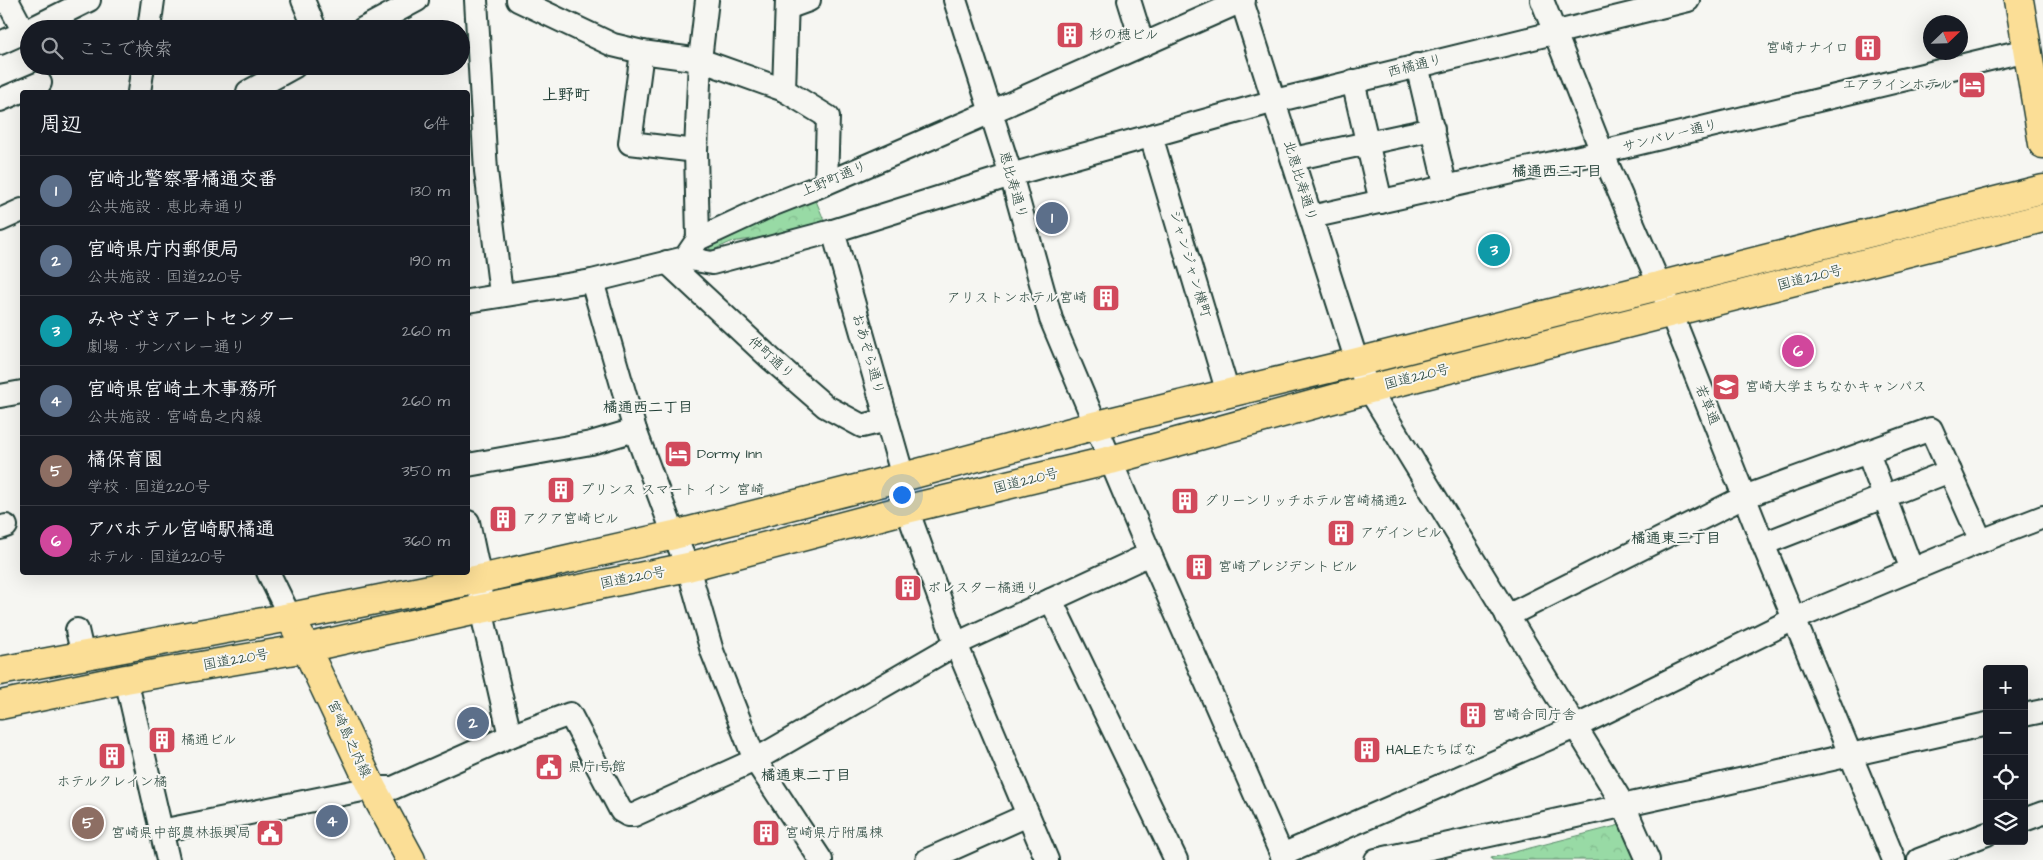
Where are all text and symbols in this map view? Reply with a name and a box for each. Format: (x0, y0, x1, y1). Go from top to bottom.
north arrow (1923, 15, 1968, 60)
search box (20, 20, 470, 75)
building icon: 杉の穂ビル (1055, 20, 1085, 50)
place label: 杉の穂ビル (1089, 25, 1159, 45)
building icon: 宮崎ナナイロ (1853, 33, 1883, 63)
icon: search (38, 34, 66, 62)
text: ここで検索 (78, 36, 173, 63)
place label: 宮崎ナナイロ (1766, 38, 1849, 58)
street label: 西橘通り (1385, 50, 1445, 82)
hotel icon: エアラインホテル (1957, 70, 1987, 100)
place label: エアラインホテル (1842, 75, 1953, 95)
district label: 上野町 (542, 84, 590, 106)
text: 周辺 (40, 110, 82, 139)
text: 6件 (424, 113, 450, 135)
street label: サンバレー通り (1620, 114, 1720, 158)
street label: 北恵比寿通り (1278, 138, 1322, 224)
street label: 恵比寿通り (994, 149, 1032, 221)
street label: 上野町通り (798, 156, 870, 202)
district label: 橘通西三丁目 (1512, 161, 1602, 182)
text: 宮崎北警察署橘通交番 (87, 166, 277, 193)
text: 1 (55, 180, 57, 202)
text: 130 m (411, 180, 450, 202)
text: 公共施設 · 恵比寿通り (87, 196, 246, 218)
pin: 1 (1036, 199, 1068, 237)
street label: ジャンジャン横町 (1164, 208, 1216, 320)
pin: 3 (1478, 231, 1510, 269)
text: 宮崎県庁内郵便局 (87, 236, 239, 263)
text: 2 (51, 250, 61, 272)
text: 190 m (410, 250, 450, 272)
street label: 国道220号 (1775, 260, 1845, 296)
text: 公共施設 · 国道220号 (87, 266, 242, 288)
building icon: アリストンホテル宮崎 (1091, 283, 1121, 313)
place label: アリストンホテル宮崎 (946, 288, 1087, 308)
text: みやざきアートセンター (87, 306, 295, 333)
street label: おあぞら通り (847, 311, 889, 397)
text: 3 (52, 320, 60, 342)
text: 260 m (402, 320, 450, 342)
street label: 仲町通り (744, 332, 798, 384)
pin: 6 (1782, 332, 1814, 370)
text: 劇場 · サンバレー通り (87, 336, 246, 358)
street label: 国道220号 (1382, 359, 1452, 395)
school or university icon: 宮崎大学まちなかキャンパス (1711, 372, 1741, 402)
text: 宮崎県宮崎土木事務所 (87, 376, 277, 403)
place label: 宮崎大学まちなかキャンパス (1745, 377, 1926, 397)
street label: 若草通 (1690, 382, 1724, 428)
text: 4 (51, 390, 61, 412)
text: 260 m (402, 390, 450, 412)
district label: 橘通西二丁目 (603, 397, 693, 418)
text: 公共施設 · 宮崎島之内線 (87, 406, 262, 428)
hotel icon: Dormy Inn (663, 439, 693, 469)
place label: Dormy Inn (697, 444, 762, 464)
text: 橘保育園 (87, 446, 163, 473)
text: 5 (50, 460, 62, 482)
text: 350 m (402, 460, 450, 482)
street label: 国道220号 (991, 463, 1061, 499)
building icon: プリンス スマート イン 宮崎 (546, 475, 576, 505)
text: 学校 · 国道220号 (87, 476, 210, 498)
place label: プリンス スマート イン 宮崎 (580, 480, 765, 500)
your location (889, 482, 915, 508)
building icon: グリーンリッチホテル宮崎橘通2 (1170, 486, 1200, 516)
place label: グリーンリッチホテル宮崎橘通2 (1204, 491, 1407, 511)
building icon: アクア宮崎ビル (488, 504, 518, 534)
place label: アクア宮崎ビル (522, 509, 619, 529)
text: アパホテル宮崎駅橘通 (87, 516, 275, 543)
building icon: アゲインビル (1326, 518, 1356, 548)
place label: アゲインビル (1360, 523, 1442, 543)
district label: 橘通東三丁目 (1631, 528, 1721, 549)
text: 6 (51, 530, 61, 552)
text: 360 m (403, 530, 450, 552)
text: ホテル · 国道220号 (87, 546, 226, 568)
building icon: 宮崎プレジデントビル (1184, 552, 1214, 582)
place label: 宮崎プレジデントビル (1218, 557, 1358, 577)
street label: 国道220号 (598, 562, 668, 594)
building icon: ポレスター橘通り (893, 573, 923, 603)
place label: ポレスター橘通り (927, 578, 1039, 598)
street label: 国道220号 (201, 644, 271, 676)
map controls (1983, 665, 2028, 845)
button: + (1983, 665, 2028, 710)
street label: 宮崎島之内線 (322, 697, 376, 781)
building icon: 宮崎合同庁舎 (1458, 700, 1488, 730)
pin: 2 (457, 704, 489, 742)
place label: 宮崎合同庁舎 (1492, 705, 1576, 725)
button: − (1983, 710, 2028, 755)
building icon: 橘通ビル (147, 725, 177, 755)
place label: 橘通ビル (181, 730, 237, 750)
building icon: HALEたちばな (1352, 735, 1382, 765)
place label: HALEたちばな (1386, 740, 1477, 760)
building icon: ホテルクレイン橘 (97, 741, 127, 771)
public building icon: 県庁1号館 (534, 752, 564, 782)
button: locate (1983, 755, 2028, 800)
place label: 県庁1号館 (568, 757, 626, 777)
district label: 橘通東二丁目 (761, 765, 851, 786)
place label: ホテルクレイン橘 (57, 772, 167, 792)
button: layers (1983, 800, 2028, 845)
pin: 4 (316, 802, 348, 840)
pin: 5 (72, 804, 104, 842)
public building icon: 宮崎県中部農林振興局 (255, 818, 285, 848)
building icon: 宮崎県庁附属棟 (751, 818, 781, 848)
place label: 宮崎県中部農林振興局 (111, 823, 251, 843)
place label: 宮崎県庁附属棟 (785, 823, 884, 843)

